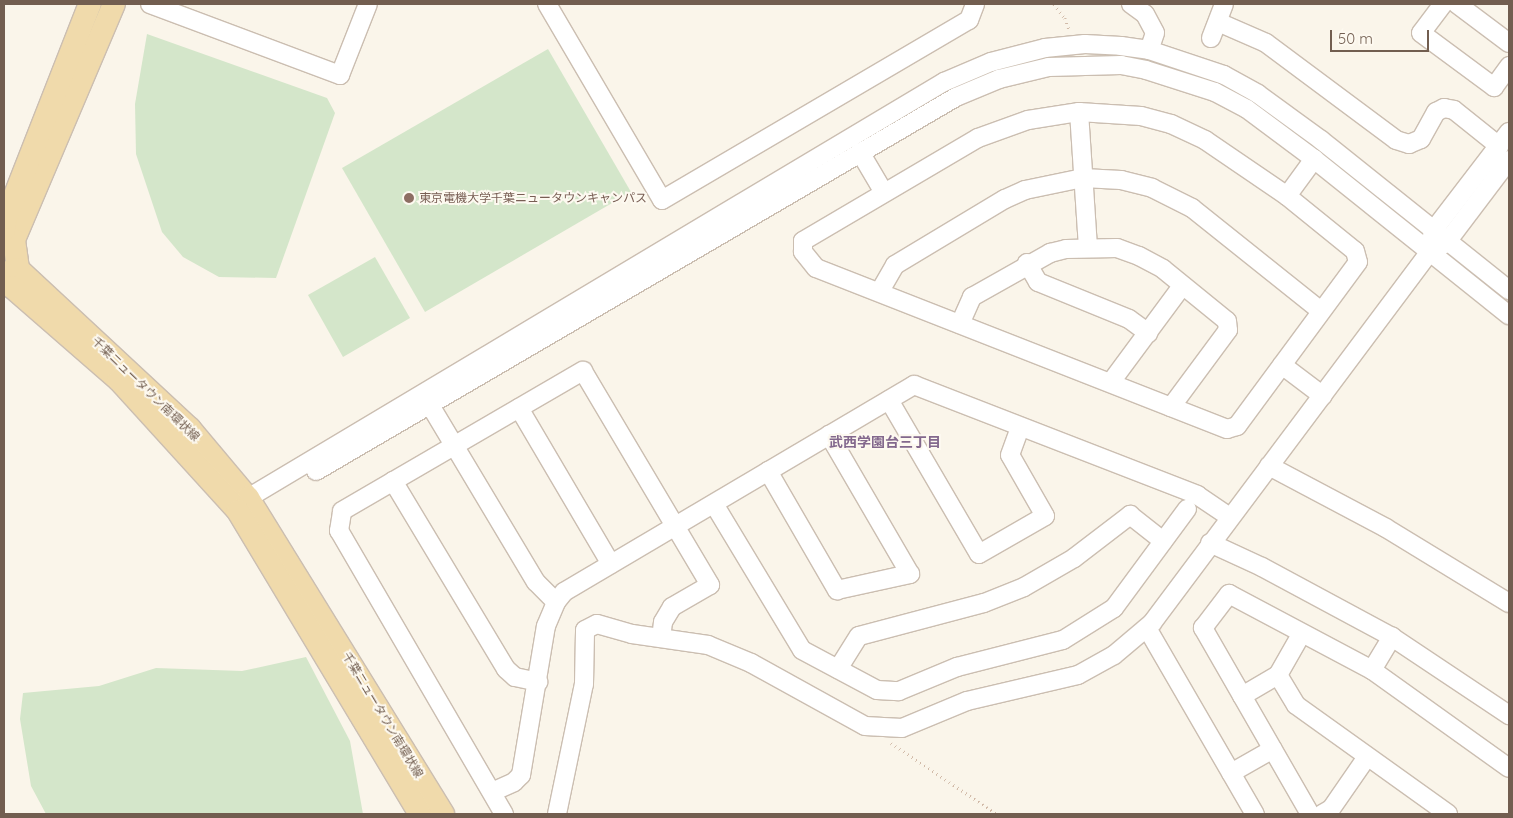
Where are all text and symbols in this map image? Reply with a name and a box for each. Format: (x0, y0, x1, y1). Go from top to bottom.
scale bar (1333, 20, 1432, 52)
text: 50 m (1338, 29, 1373, 48)
place label: 東京電機大学千葉ニュータウンキャンパス (419, 191, 647, 205)
marker: 東京電機大学千葉ニュータウンキャンパス (403, 192, 415, 204)
street label: 千葉ニュータウン南環状線 (89, 334, 203, 444)
district label: 武西学園台三丁目 (829, 434, 941, 450)
street label: 千葉ニュータウン南環状線 (340, 650, 426, 780)

